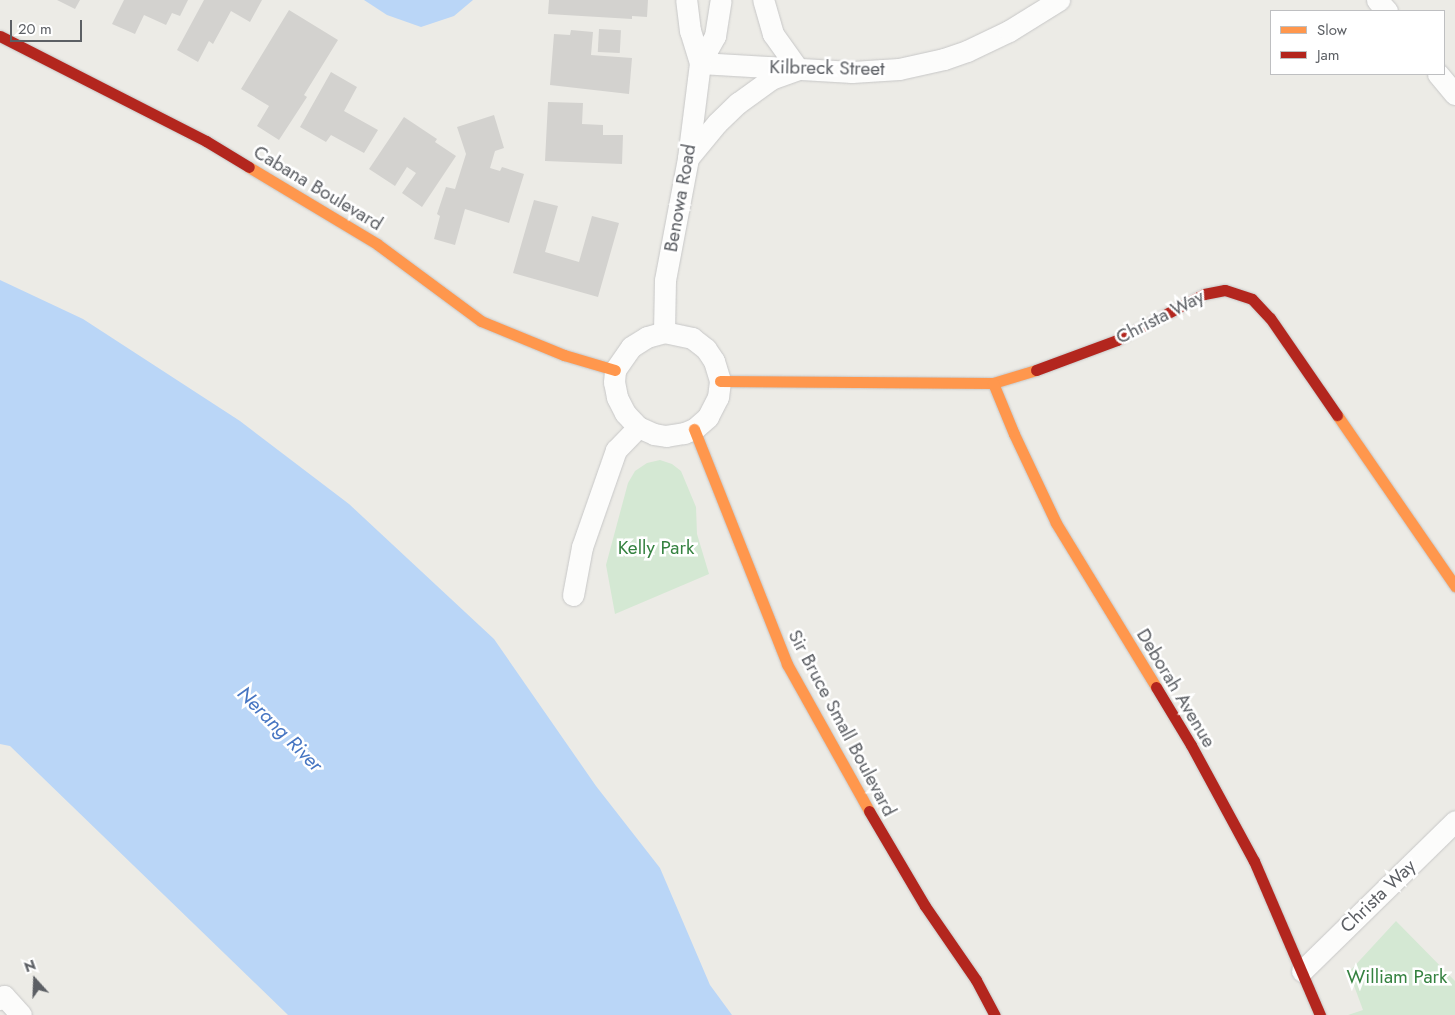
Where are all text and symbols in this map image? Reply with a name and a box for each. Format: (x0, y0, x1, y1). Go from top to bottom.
scale bar (12, 10, 85, 42)
legend (1270, 10, 1445, 75)
text: 20 m (18, 18, 52, 40)
text: Slow (1317, 19, 1347, 41)
text: Jam (1317, 44, 1340, 66)
street label: Kilbreck Street (769, 56, 885, 80)
street label: Cabana Boulevard (249, 140, 387, 236)
street label: Benowa Road (659, 142, 701, 254)
street label: Christa Way (1112, 285, 1208, 349)
park label: Kelly Park (618, 537, 694, 559)
street label: Deborah Avenue (1132, 625, 1220, 751)
street label: Sir Bruce Small Boulevard (783, 626, 901, 820)
water label: Nerang River (232, 681, 328, 777)
street label: Christa Way (1336, 855, 1420, 937)
north arrow (10, 955, 60, 1005)
text: N (21, 955, 39, 977)
park label: William Park (1347, 966, 1447, 988)

